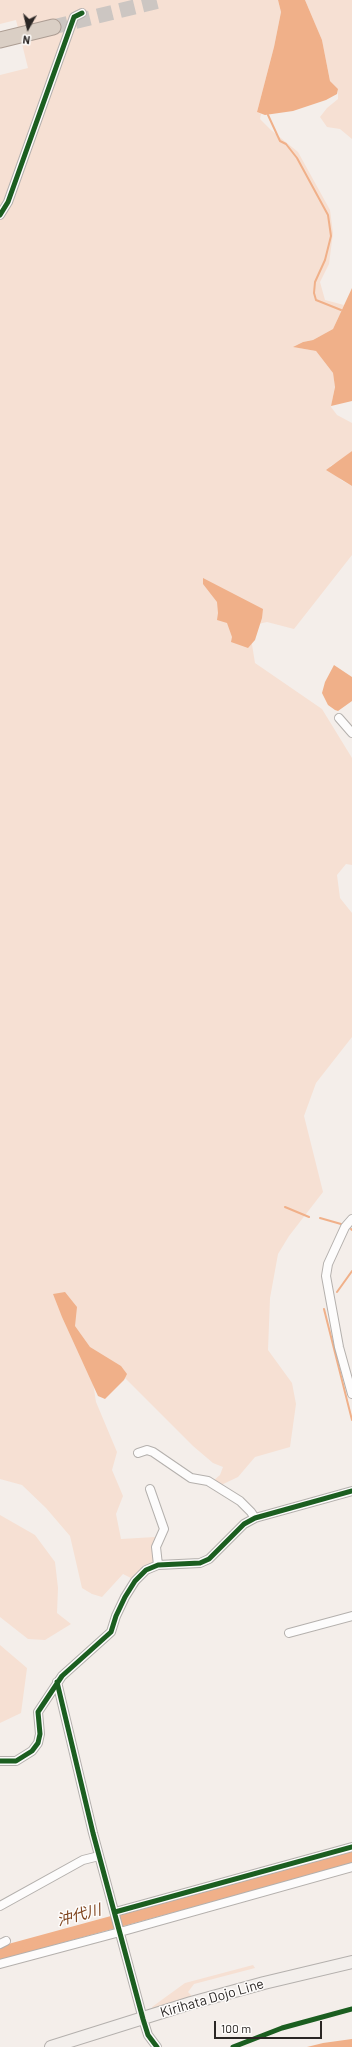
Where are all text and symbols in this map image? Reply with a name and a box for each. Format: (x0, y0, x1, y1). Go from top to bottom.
north arrow (8, 8, 48, 48)
text: N (22, 33, 31, 47)
water label: 沖代川 (55, 1900, 103, 1930)
street label: Kirihata Dojo Line (158, 1975, 266, 2021)
scale bar (216, 2013, 324, 2039)
text: 100 m (221, 2021, 251, 2035)

